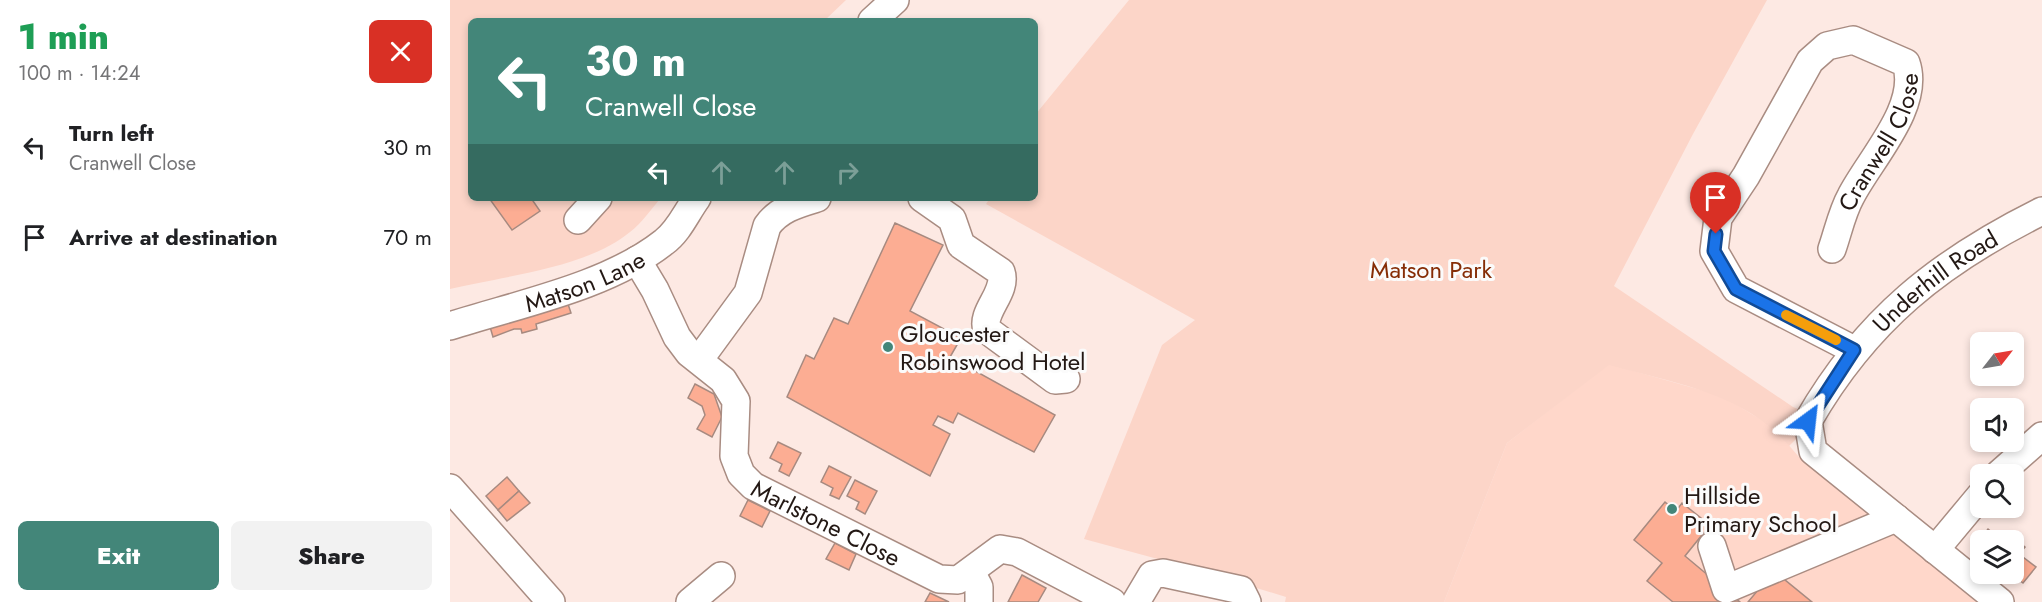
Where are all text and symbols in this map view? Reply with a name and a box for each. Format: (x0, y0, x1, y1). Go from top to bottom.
text: 1 min (18, 10, 109, 62)
button: close (369, 20, 432, 83)
text: 30 m (585, 31, 686, 92)
icon: left (486, 42, 564, 120)
text: 100 m · 14:24 (18, 59, 140, 88)
street label: Cranwell Close (1829, 73, 1926, 217)
text: Cranwell Close (585, 87, 756, 126)
text: Turn left (69, 117, 154, 149)
icon: left (18, 131, 51, 164)
text: 30 m (383, 131, 432, 163)
text: Cranwell Close (69, 149, 196, 178)
icon: left (642, 156, 675, 189)
icon: ahead (705, 156, 738, 189)
icon: ahead (768, 156, 801, 189)
icon: right (831, 156, 864, 189)
pin (1690, 172, 1741, 234)
icon: arrive (1699, 181, 1732, 214)
icon: arrive (18, 221, 51, 254)
text: Arrive at destination (69, 221, 278, 253)
text: 70 m (383, 221, 432, 253)
street label: Underhill Road (1864, 221, 2004, 340)
street label: Matson Lane (520, 242, 652, 321)
park label: Matson Park (1370, 252, 1492, 287)
place label: Gloucester Robinswood Hotel (900, 316, 1086, 379)
north arrow (1970, 332, 2024, 386)
map controls (1970, 332, 2024, 584)
marker: Gloucester Robinswood Hotel (881, 340, 895, 354)
position arrow (1776, 389, 1840, 453)
button: sound (1970, 398, 2024, 452)
button: search (1970, 464, 2024, 518)
street label: Marlstone Close (745, 471, 907, 575)
place label: Hillside Primary School (1684, 478, 1837, 541)
marker: Hillside Primary School (1665, 502, 1679, 516)
button: Exit (18, 521, 219, 590)
button: Share (231, 521, 432, 590)
button: layers (1970, 530, 2024, 584)

